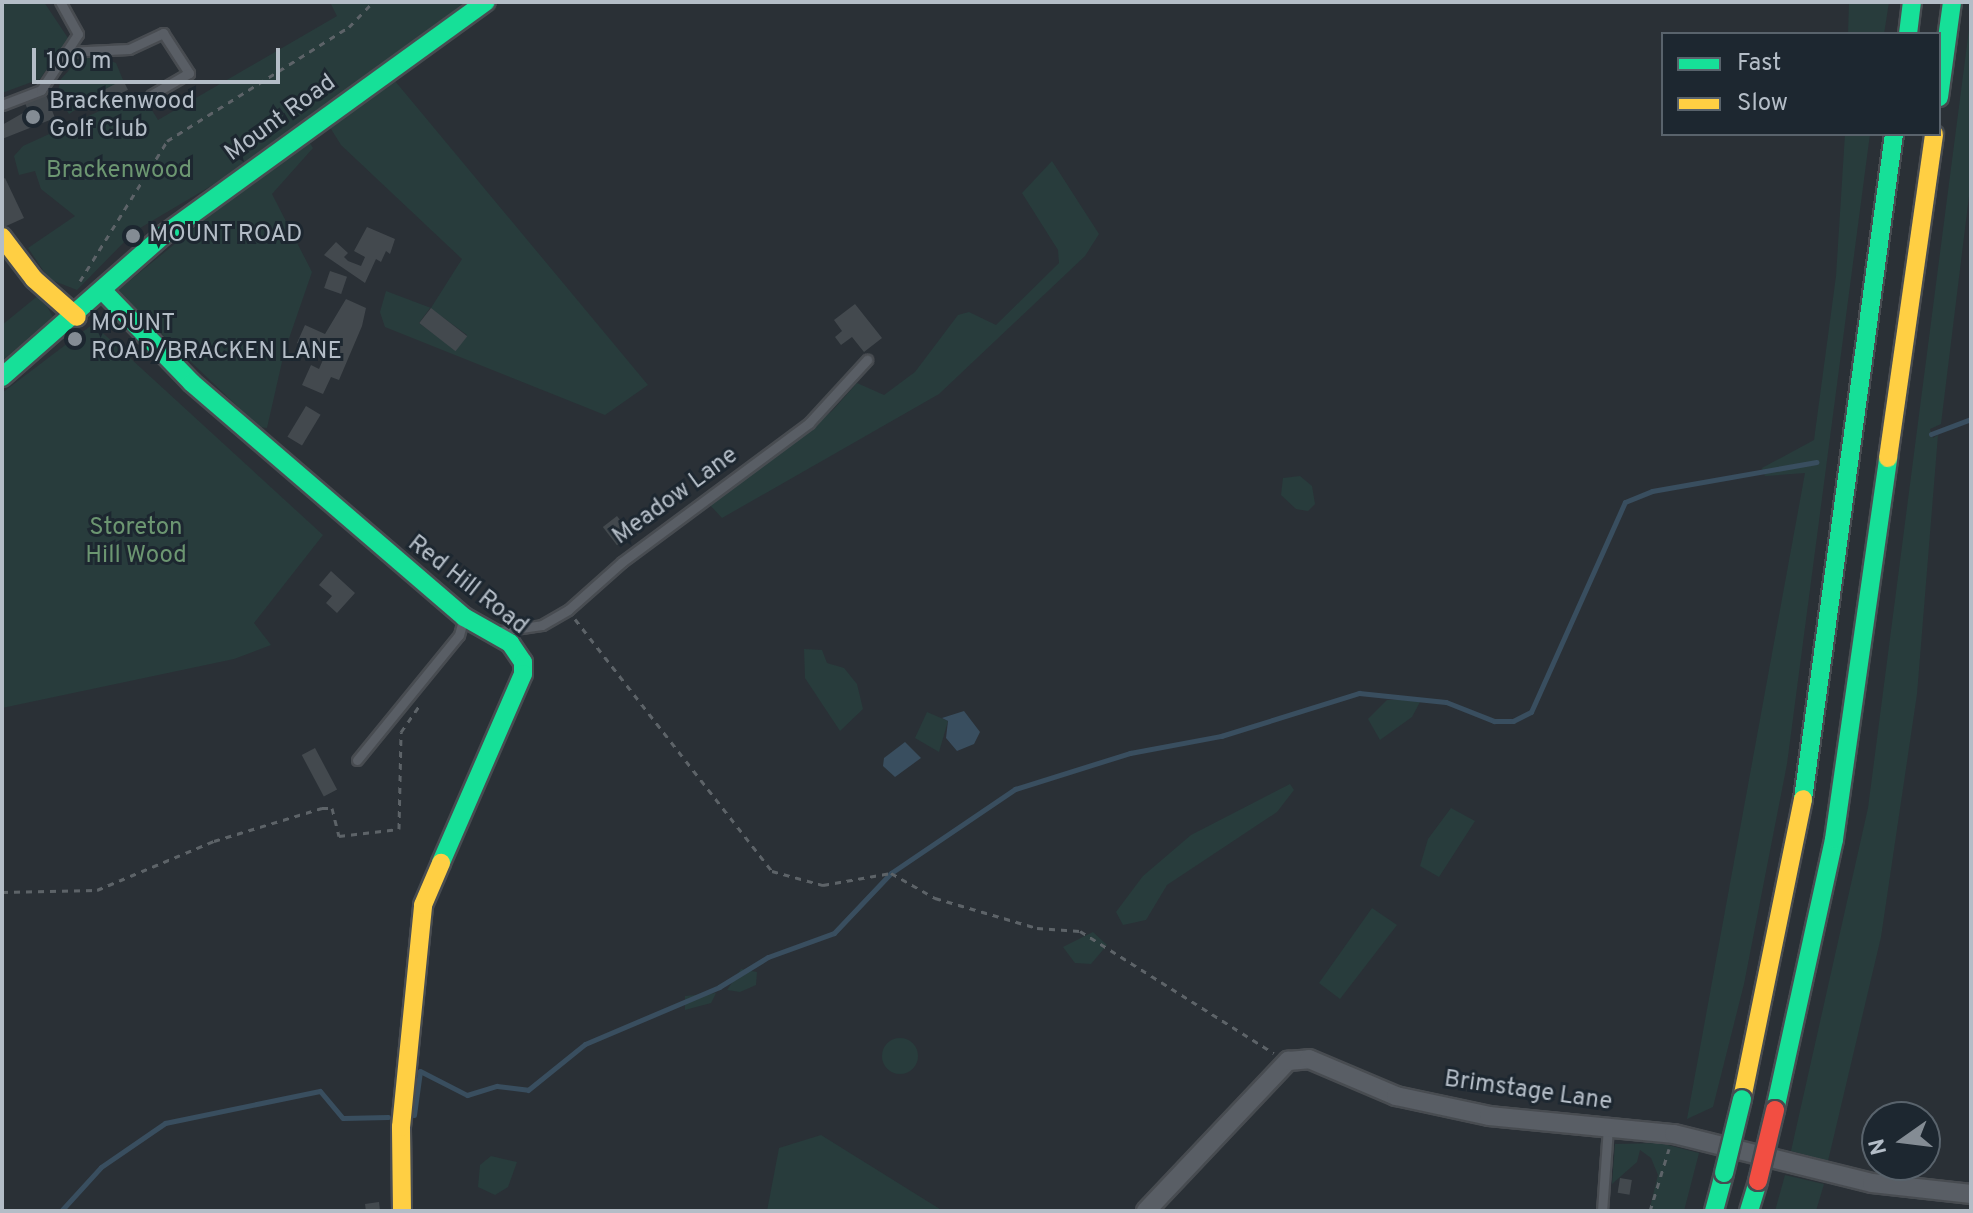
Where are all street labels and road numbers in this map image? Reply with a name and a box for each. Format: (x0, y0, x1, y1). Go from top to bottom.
street label: Mount Road (220, 69, 342, 169)
street label: Meadow Lane (608, 442, 744, 552)
street label: Red Hill Road (401, 530, 533, 642)
street label: Brimstage Lane (1442, 1066, 1614, 1118)

